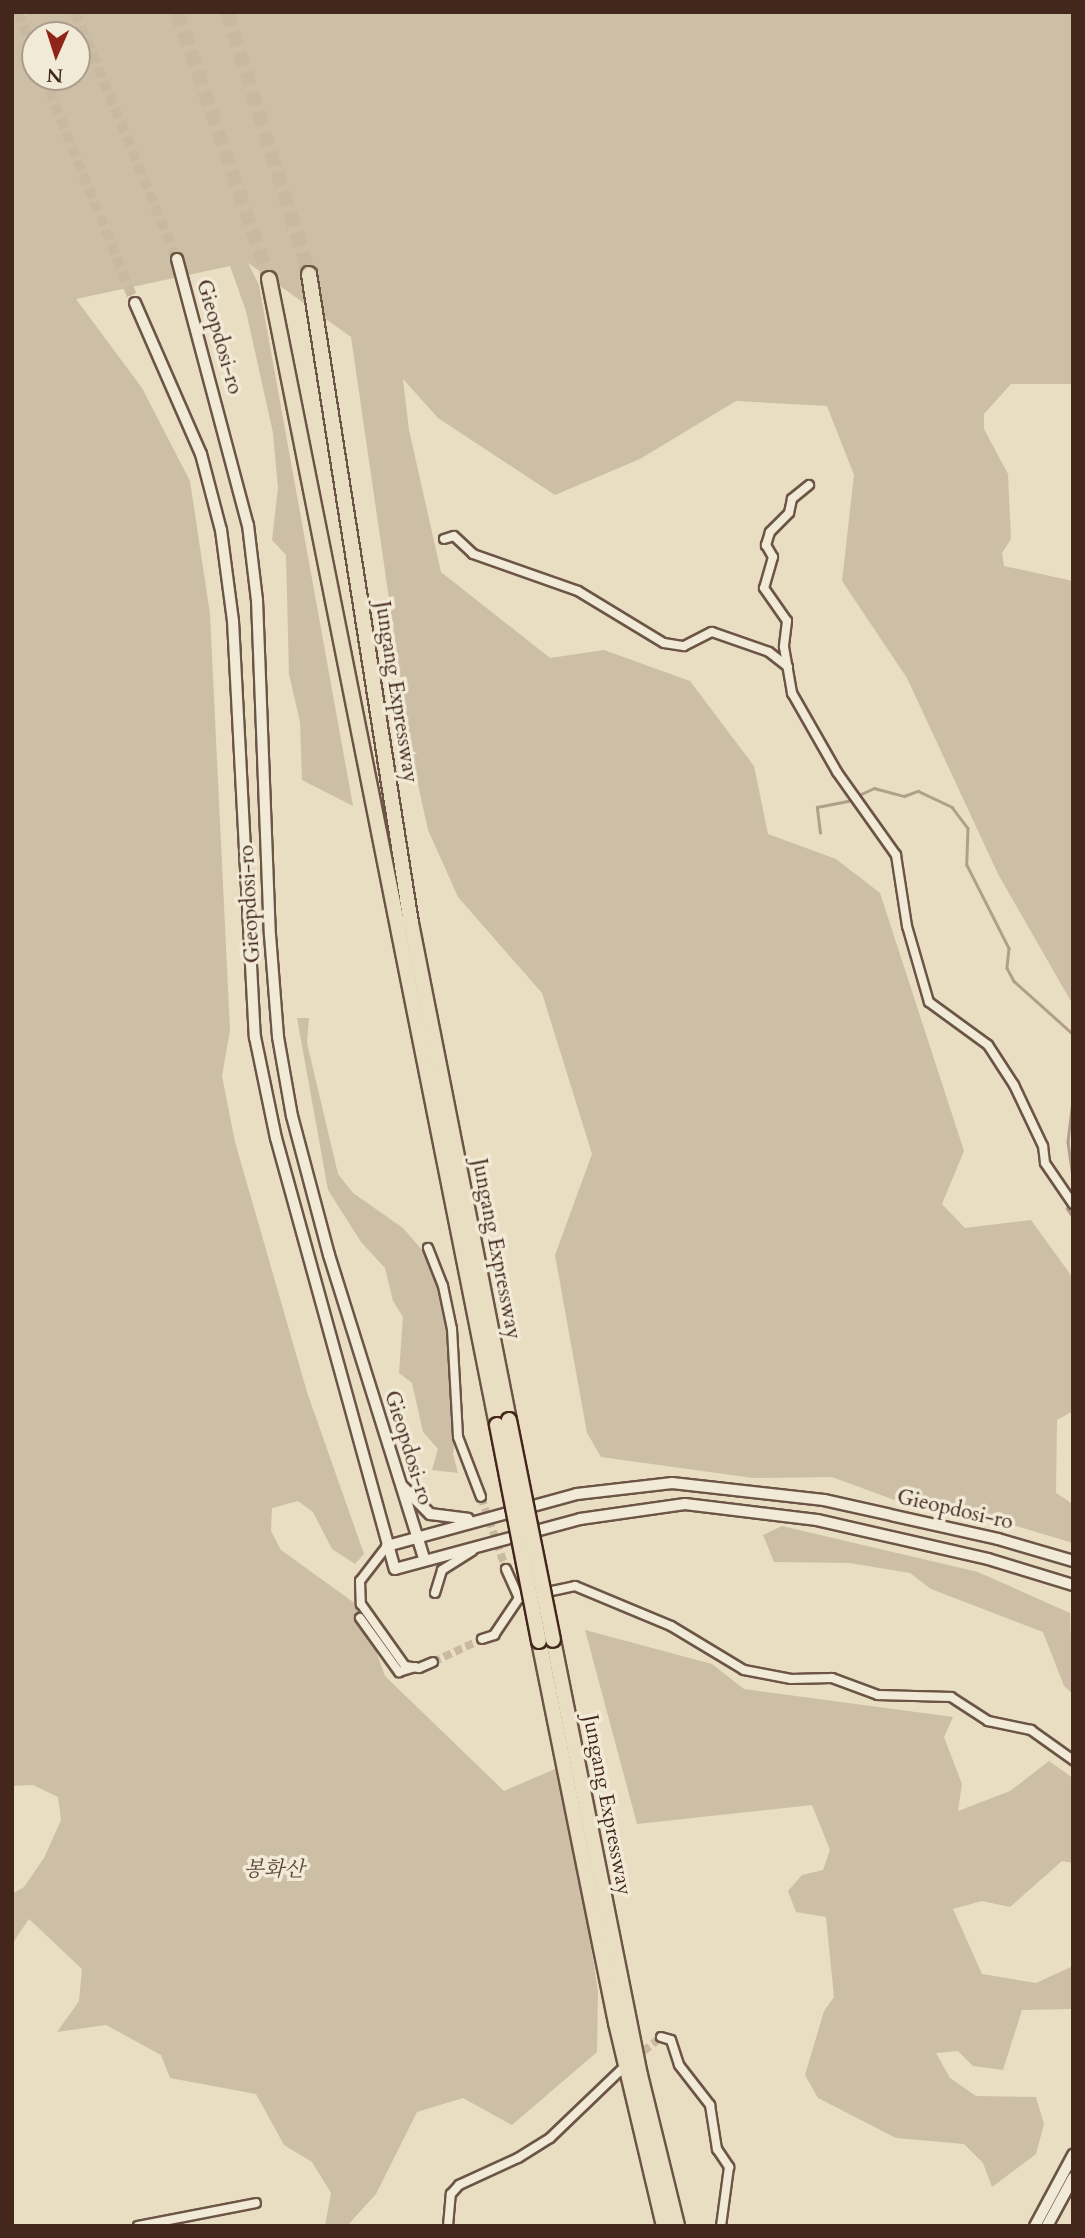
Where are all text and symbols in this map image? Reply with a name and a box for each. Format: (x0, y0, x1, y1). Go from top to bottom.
north arrow (21, 21, 91, 91)
text: N (46, 62, 64, 88)
street label: Gieopdosi-ro (191, 277, 247, 397)
street label: Jungang Expressway (369, 599, 423, 785)
street label: Gieopdosi-ro (234, 844, 266, 964)
street label: Jungang Expressway (466, 1156, 526, 1342)
street label: Gieopdosi-ro (379, 1388, 437, 1508)
street label: Gieopdosi-ro (894, 1484, 1016, 1536)
street label: Jungang Expressway (577, 1712, 637, 1898)
park label: 봉화산 (244, 1857, 304, 1883)

